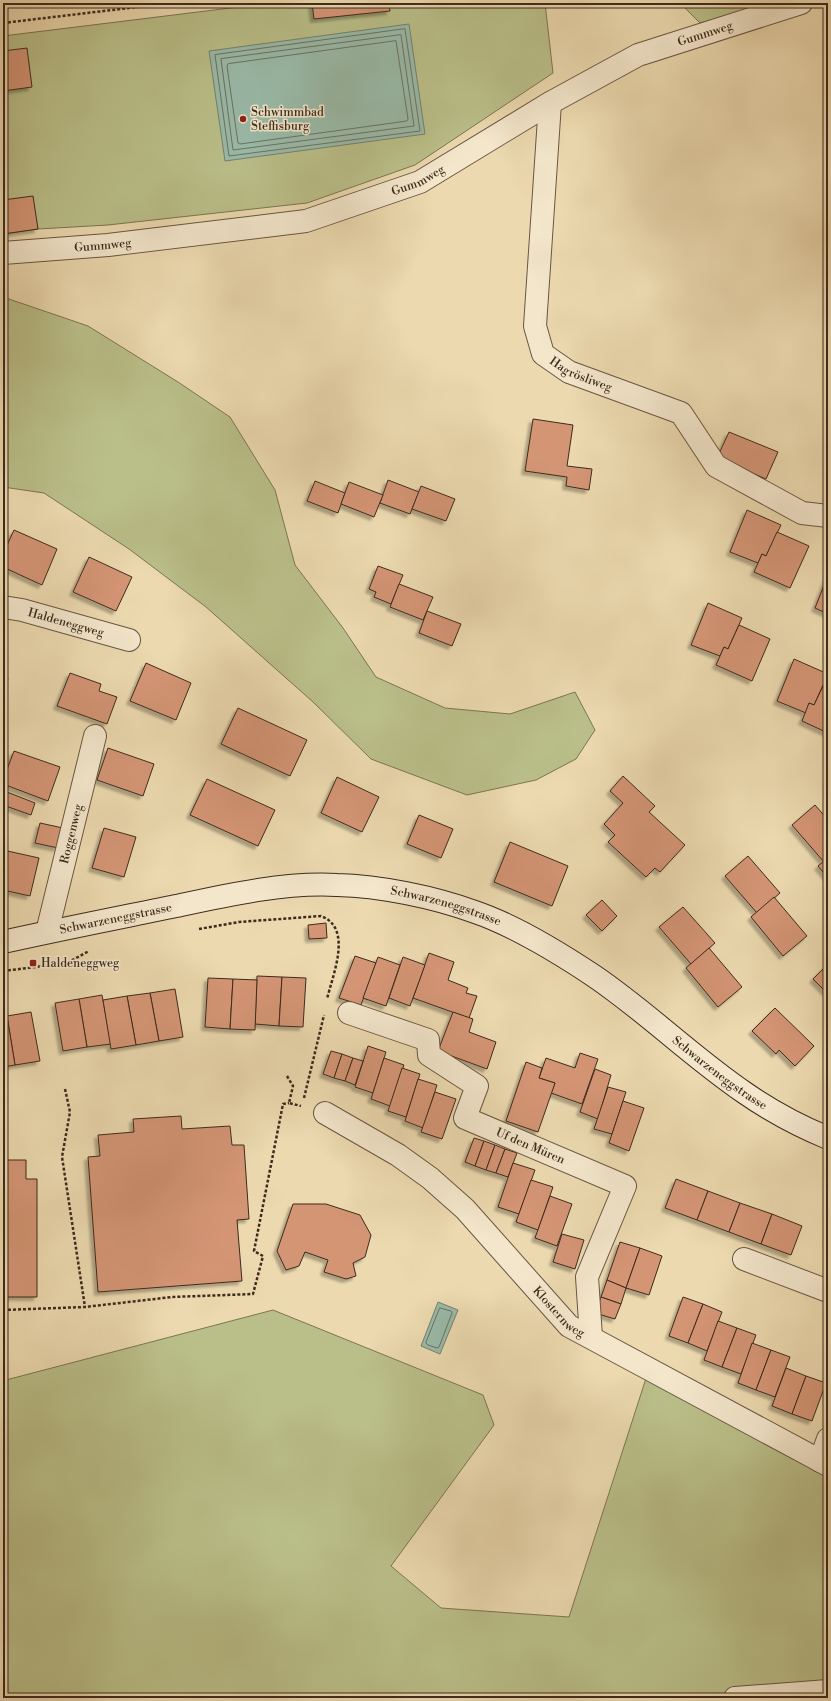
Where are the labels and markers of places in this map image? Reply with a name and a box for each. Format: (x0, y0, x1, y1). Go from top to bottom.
place label: Schwimmbad Steffisburg (251, 105, 324, 134)
marker: Schwimmbad Steffisburg (238, 114, 248, 124)
place label: Haldeneggweg (41, 956, 120, 971)
marker: Haldeneggweg (28, 958, 38, 968)

